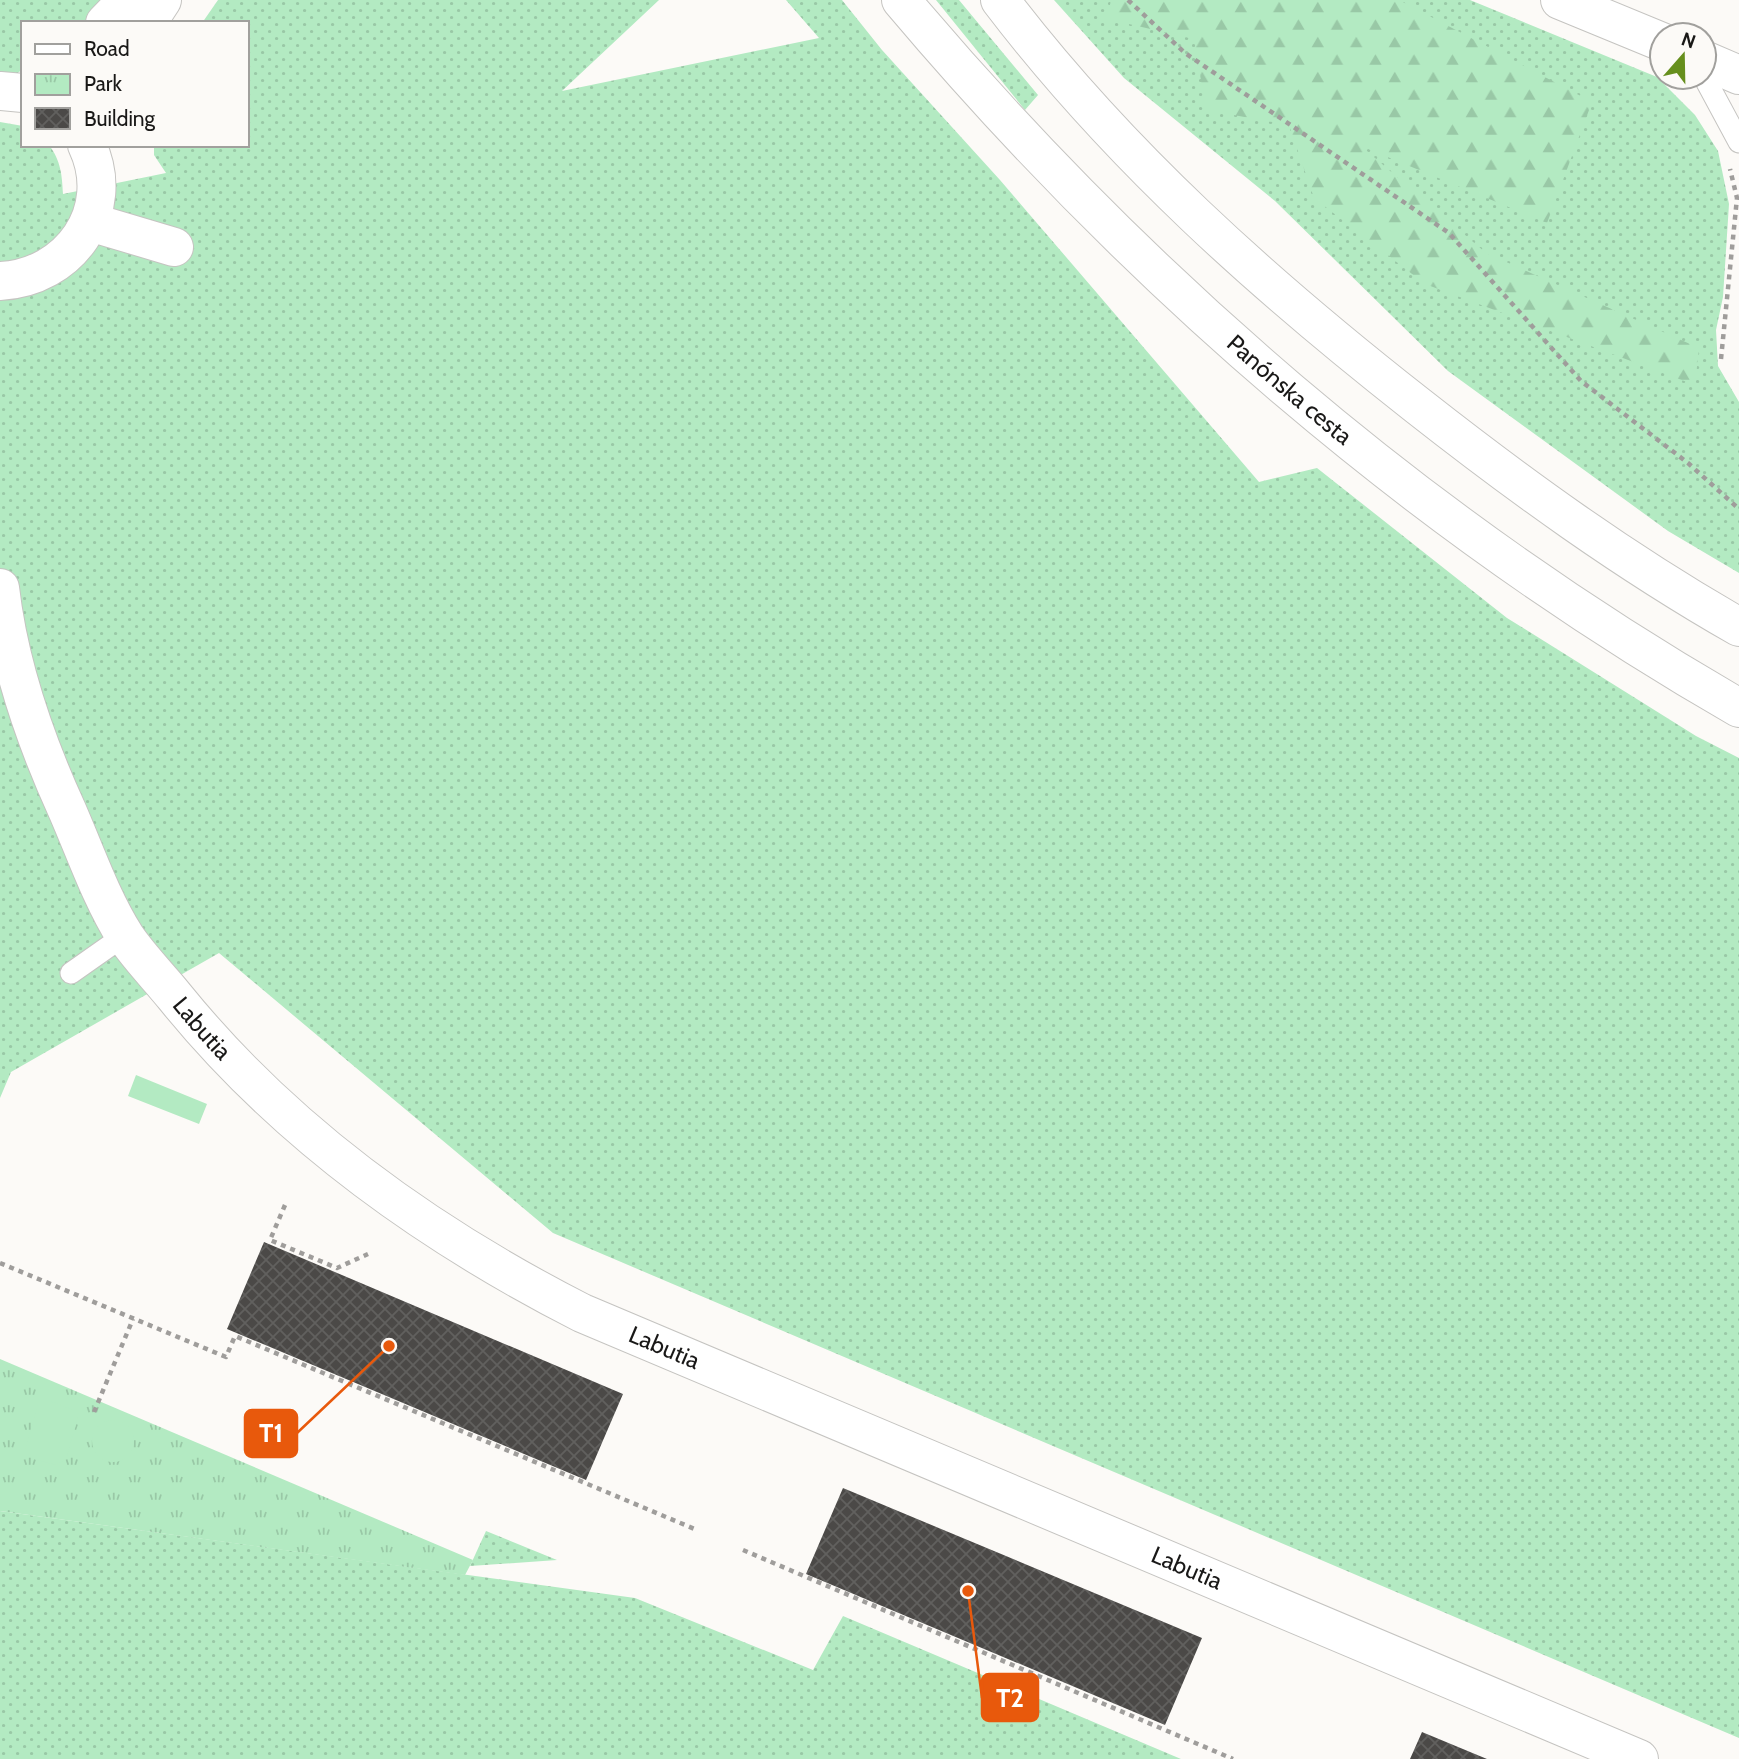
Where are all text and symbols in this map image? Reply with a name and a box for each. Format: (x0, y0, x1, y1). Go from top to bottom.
legend (21, 21, 248, 147)
north arrow (1648, 21, 1718, 91)
text: N (1678, 27, 1699, 54)
text: Road (84, 36, 130, 61)
text: Park (84, 71, 122, 96)
text: Building (84, 106, 156, 131)
street label: Panónska cesta (1221, 328, 1358, 451)
street label: Labutia (167, 991, 238, 1066)
street label: Labutia (625, 1319, 705, 1375)
callout: T1 (245, 1410, 297, 1457)
text: T1 (259, 1417, 283, 1449)
street label: Labutia (1147, 1540, 1227, 1596)
callout: T2 (982, 1674, 1038, 1721)
text: T2 (996, 1682, 1024, 1714)

